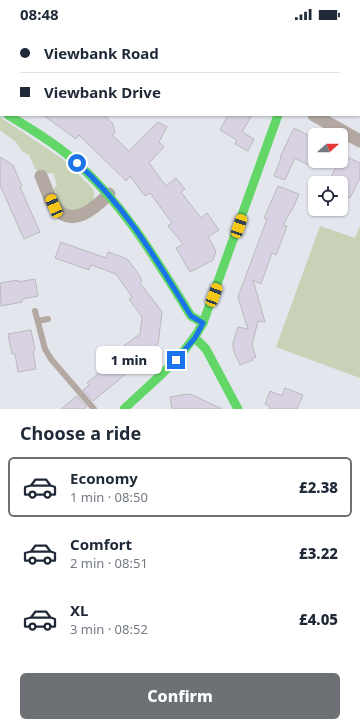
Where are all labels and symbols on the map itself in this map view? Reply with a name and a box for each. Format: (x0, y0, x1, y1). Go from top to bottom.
north arrow (308, 128, 348, 168)
route start (68, 154, 86, 172)
car (44, 193, 64, 219)
car (229, 213, 249, 239)
car (204, 282, 224, 308)
callout: 1 min (96, 346, 162, 374)
route end (167, 351, 185, 369)

